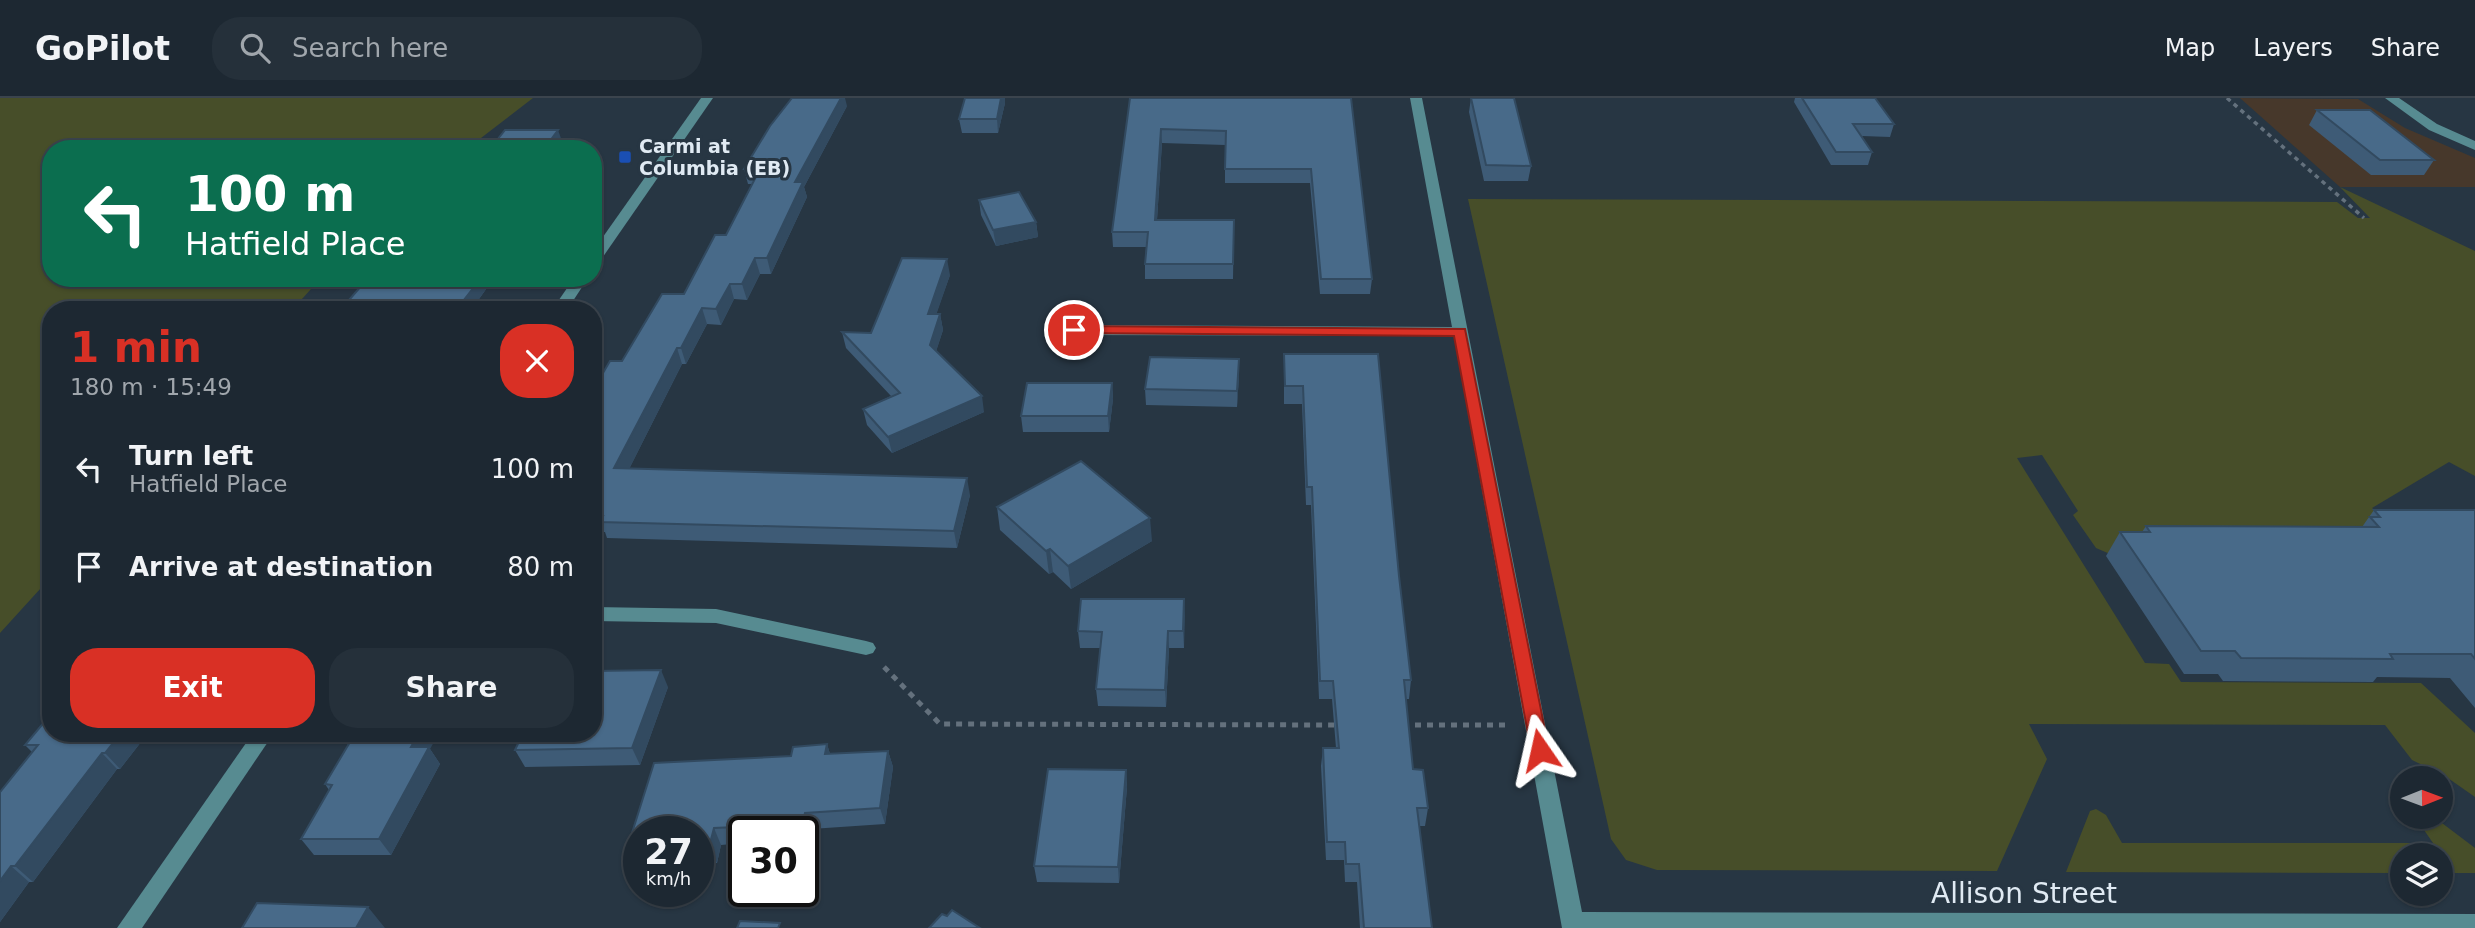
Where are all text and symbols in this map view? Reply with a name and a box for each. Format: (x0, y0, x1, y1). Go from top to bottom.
search box (212, 17, 702, 80)
text: GoPilot (35, 29, 170, 68)
icon: search (236, 29, 274, 67)
text: Search here (292, 33, 448, 63)
text: Map (2165, 34, 2215, 62)
text: Layers (2253, 34, 2333, 62)
text: Share (2371, 34, 2440, 62)
place label: Carmi at Columbia (EB) (639, 135, 790, 179)
marker: Carmi at Columbia (EB) (617, 149, 633, 165)
text: 100 m (185, 166, 355, 223)
icon: left (70, 168, 161, 259)
text: Hatfield Place (185, 225, 406, 263)
pin (1044, 300, 1104, 360)
icon: arrive (1055, 311, 1093, 349)
text: 1 min (70, 323, 202, 372)
button: close (500, 324, 574, 398)
text: 180 m · 15:49 (70, 374, 232, 400)
text: Turn left (129, 441, 253, 471)
icon: left (70, 450, 108, 488)
text: 100 m (491, 454, 574, 484)
text: Hatfield Place (129, 471, 288, 497)
icon: arrive (70, 548, 108, 586)
text: Arrive at destination (129, 552, 433, 582)
text: 80 m (507, 552, 574, 582)
button: Exit (70, 648, 315, 728)
button: Share (329, 648, 574, 728)
position arrow (1503, 713, 1577, 787)
north arrow (2390, 766, 2454, 830)
map controls (2390, 766, 2453, 906)
speed limit sign: 30 (728, 816, 819, 907)
text: 27 (644, 832, 693, 872)
button: layers (2390, 843, 2453, 906)
text: km/h (646, 868, 691, 889)
street label: Allison Street (1931, 877, 2117, 910)

